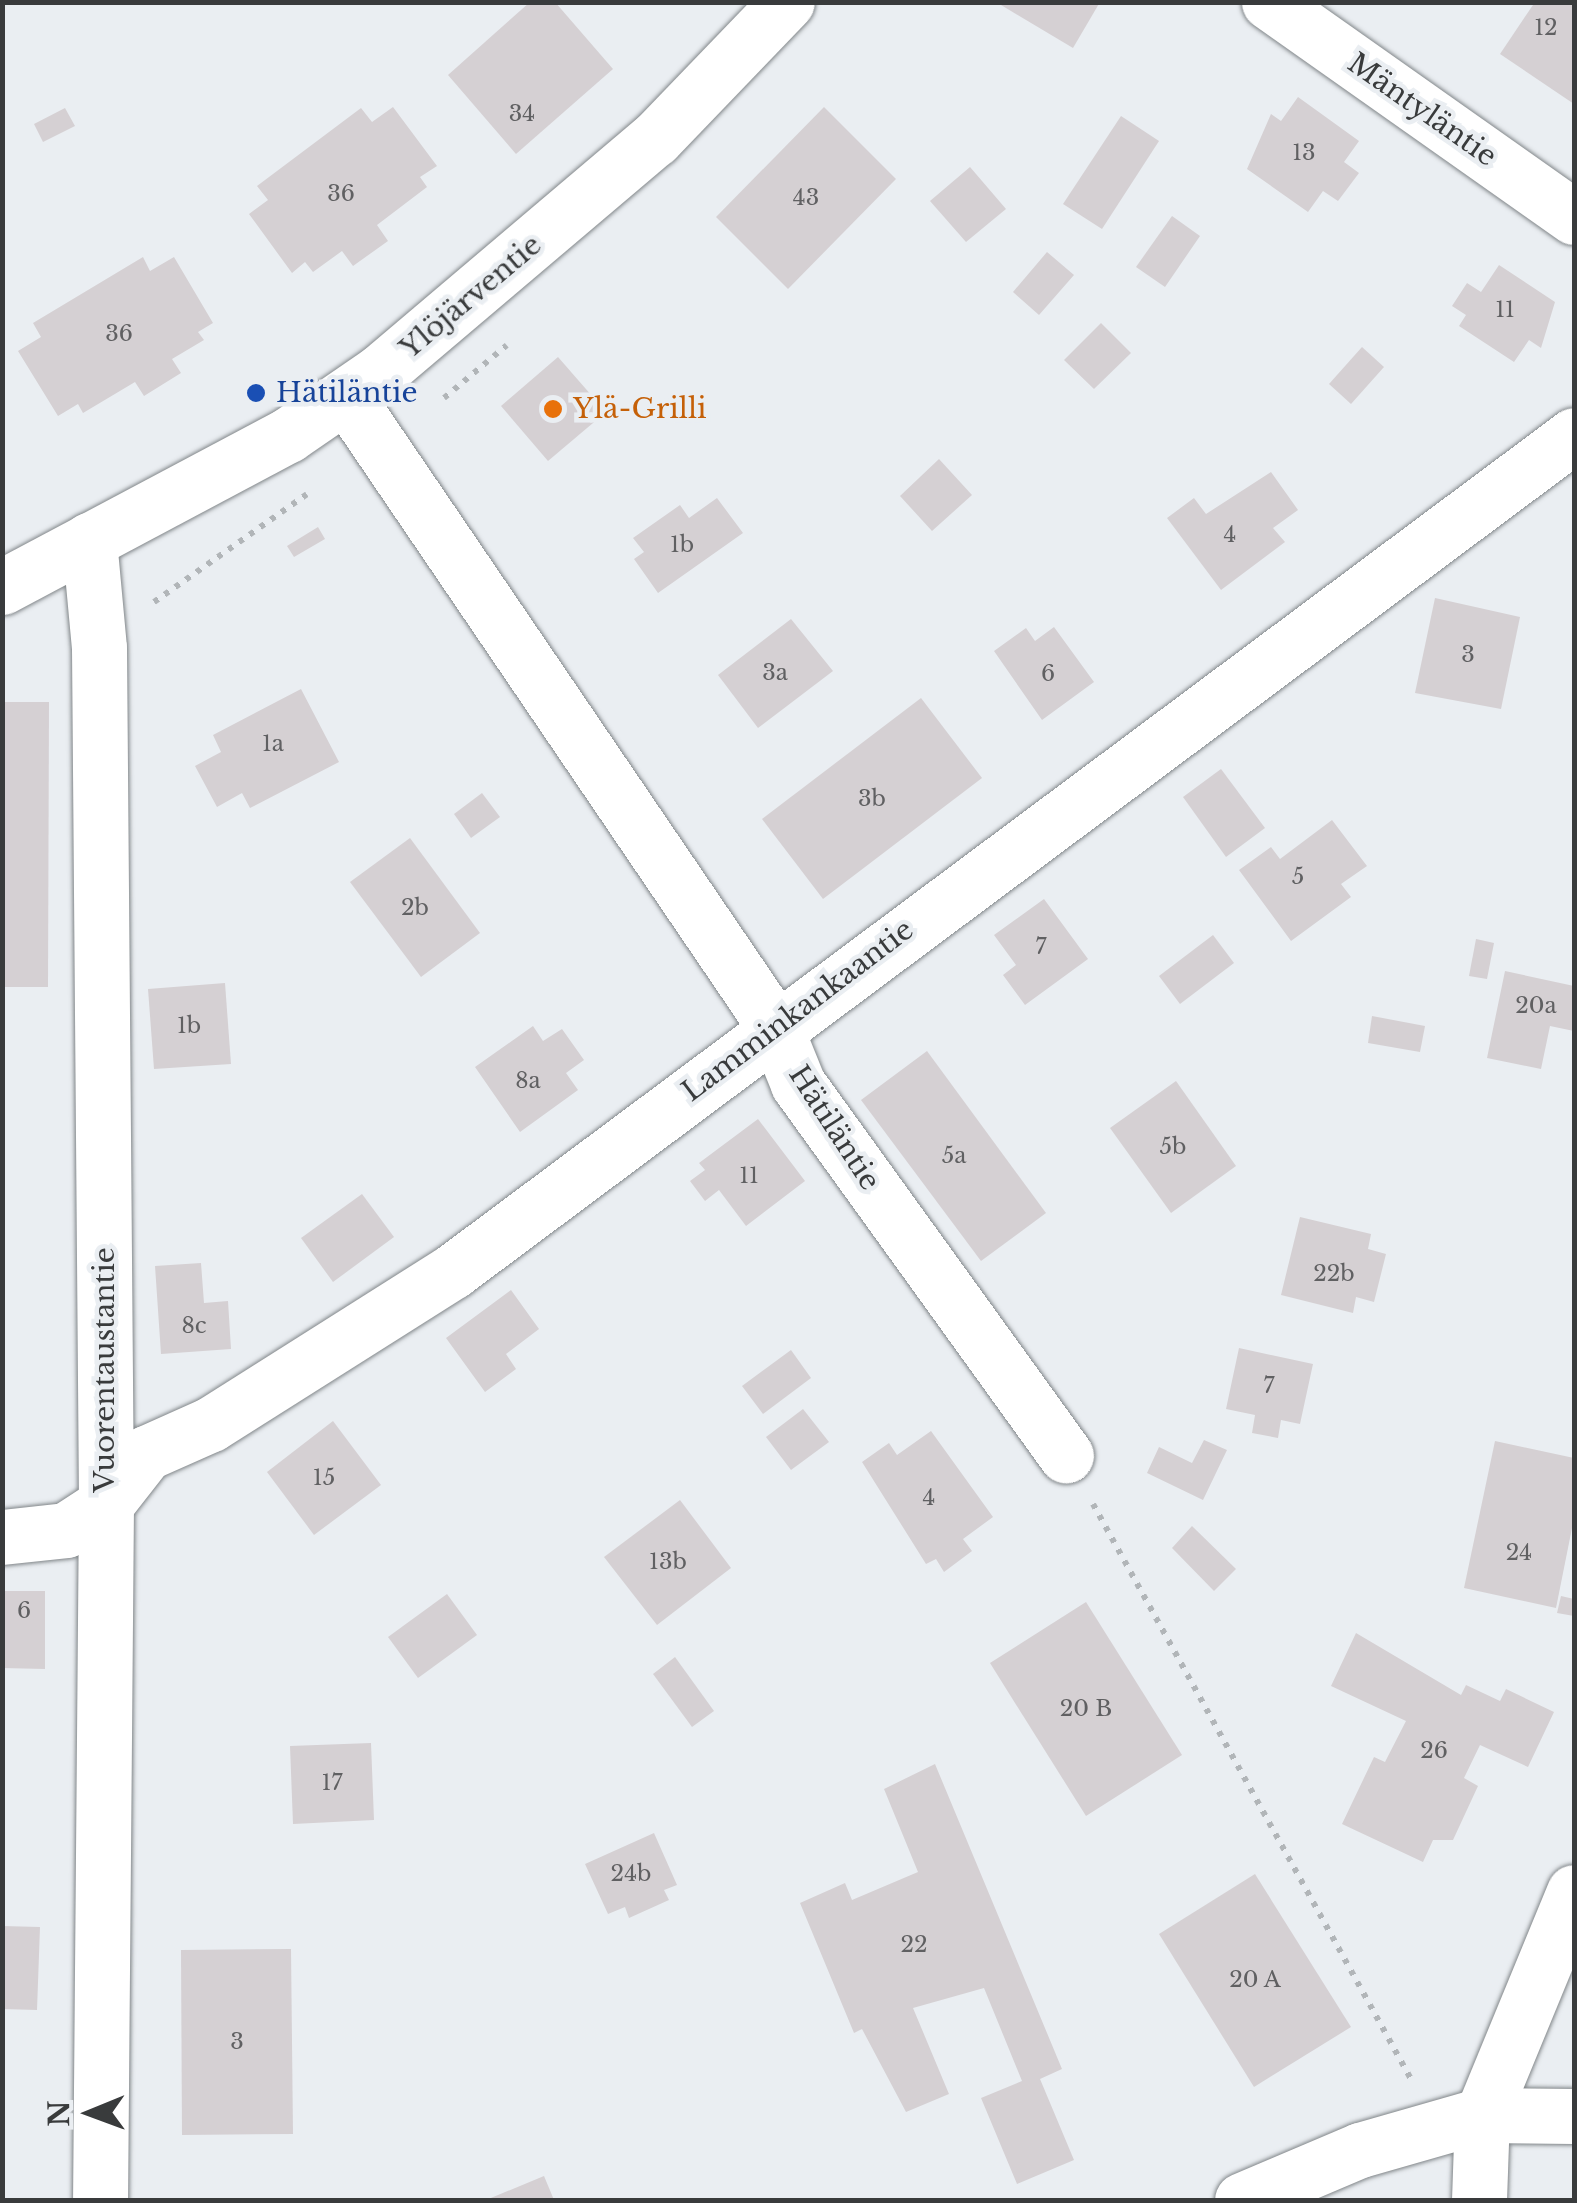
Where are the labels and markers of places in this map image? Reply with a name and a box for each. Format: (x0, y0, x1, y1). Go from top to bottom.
place label: Hätiläntie (276, 376, 418, 410)
marker: Hätiläntie (245, 382, 267, 404)
place label: Ylä-Grilli (573, 392, 707, 426)
marker: Ylä-Grilli (542, 398, 564, 420)

